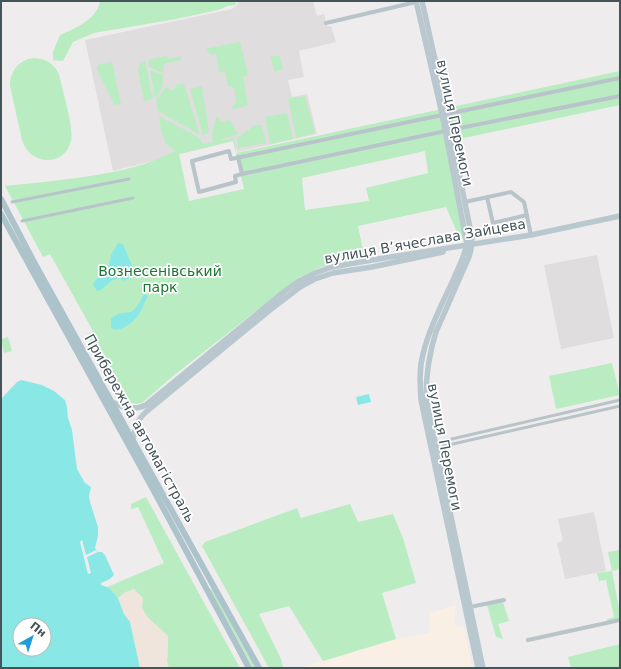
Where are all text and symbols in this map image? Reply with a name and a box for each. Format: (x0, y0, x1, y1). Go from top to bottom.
street label: вулиця Перемоги (434, 58, 476, 188)
street label: вулиця Вʼячеслава Зайцева (323, 215, 527, 267)
park label: Вознесенівський парк (98, 263, 222, 295)
street label: Прибережна автомагістраль (81, 331, 199, 525)
street label: вулиця Перемоги (425, 382, 465, 512)
north arrow (12, 617, 52, 657)
text: Пн (27, 619, 49, 640)

